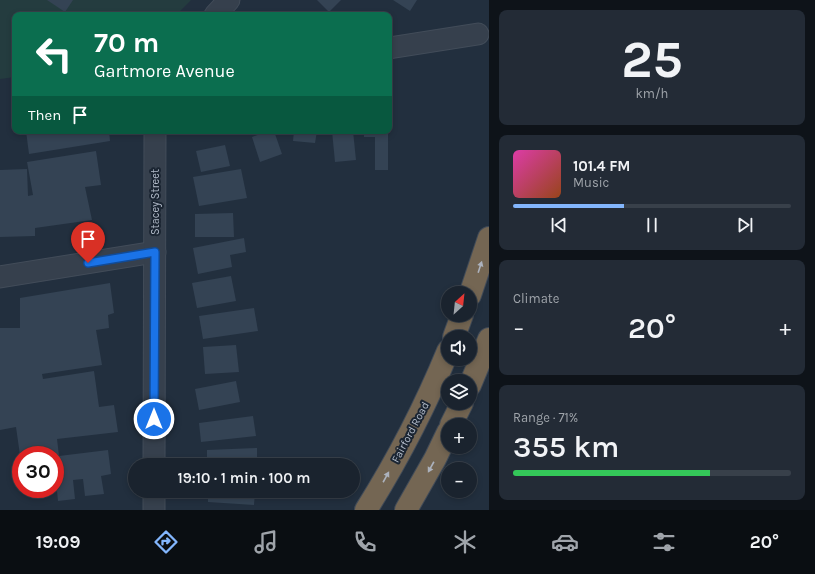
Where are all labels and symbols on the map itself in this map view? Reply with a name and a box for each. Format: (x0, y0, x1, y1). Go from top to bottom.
street label: Stacey Street (149, 169, 162, 235)
pin (71, 222, 105, 263)
one-way arrow (477, 260, 483, 272)
north arrow (441, 286, 477, 322)
position arrow (133, 398, 175, 440)
street label: Fairford Road (389, 400, 432, 465)
speed limit sign: 30 (12, 446, 64, 498)
one-way arrow (427, 461, 434, 473)
one-way arrow (383, 471, 389, 482)

